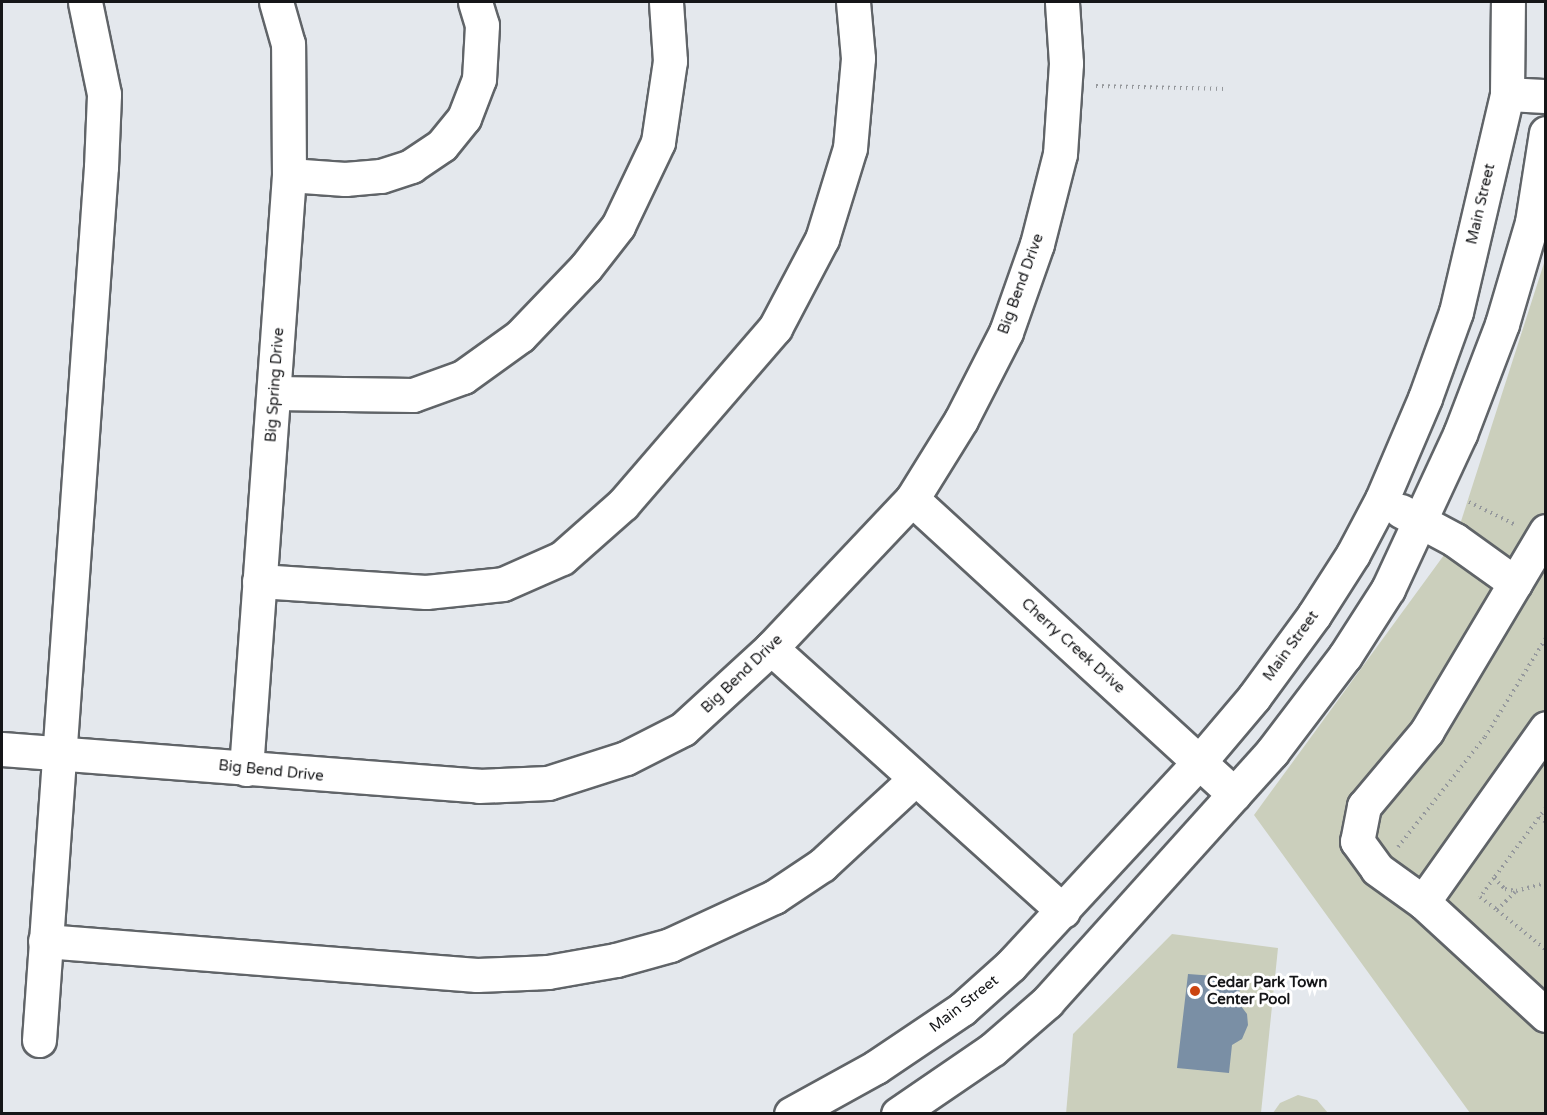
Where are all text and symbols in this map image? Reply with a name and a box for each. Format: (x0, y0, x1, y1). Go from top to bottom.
street label: Main Street (1463, 162, 1499, 246)
street label: Big Bend Drive (994, 231, 1048, 337)
street label: Big Spring Drive (262, 327, 288, 443)
street label: Cherry Creek Drive (1017, 595, 1129, 697)
street label: Main Street (1259, 607, 1323, 685)
street label: Big Bend Drive (698, 631, 786, 717)
street label: Big Bend Drive (218, 757, 324, 785)
street label: Main Street (926, 971, 1002, 1037)
place label: Cedar Park Town Center Pool (1207, 973, 1327, 1008)
marker: Cedar Park Town Center Pool (1188, 984, 1202, 998)

